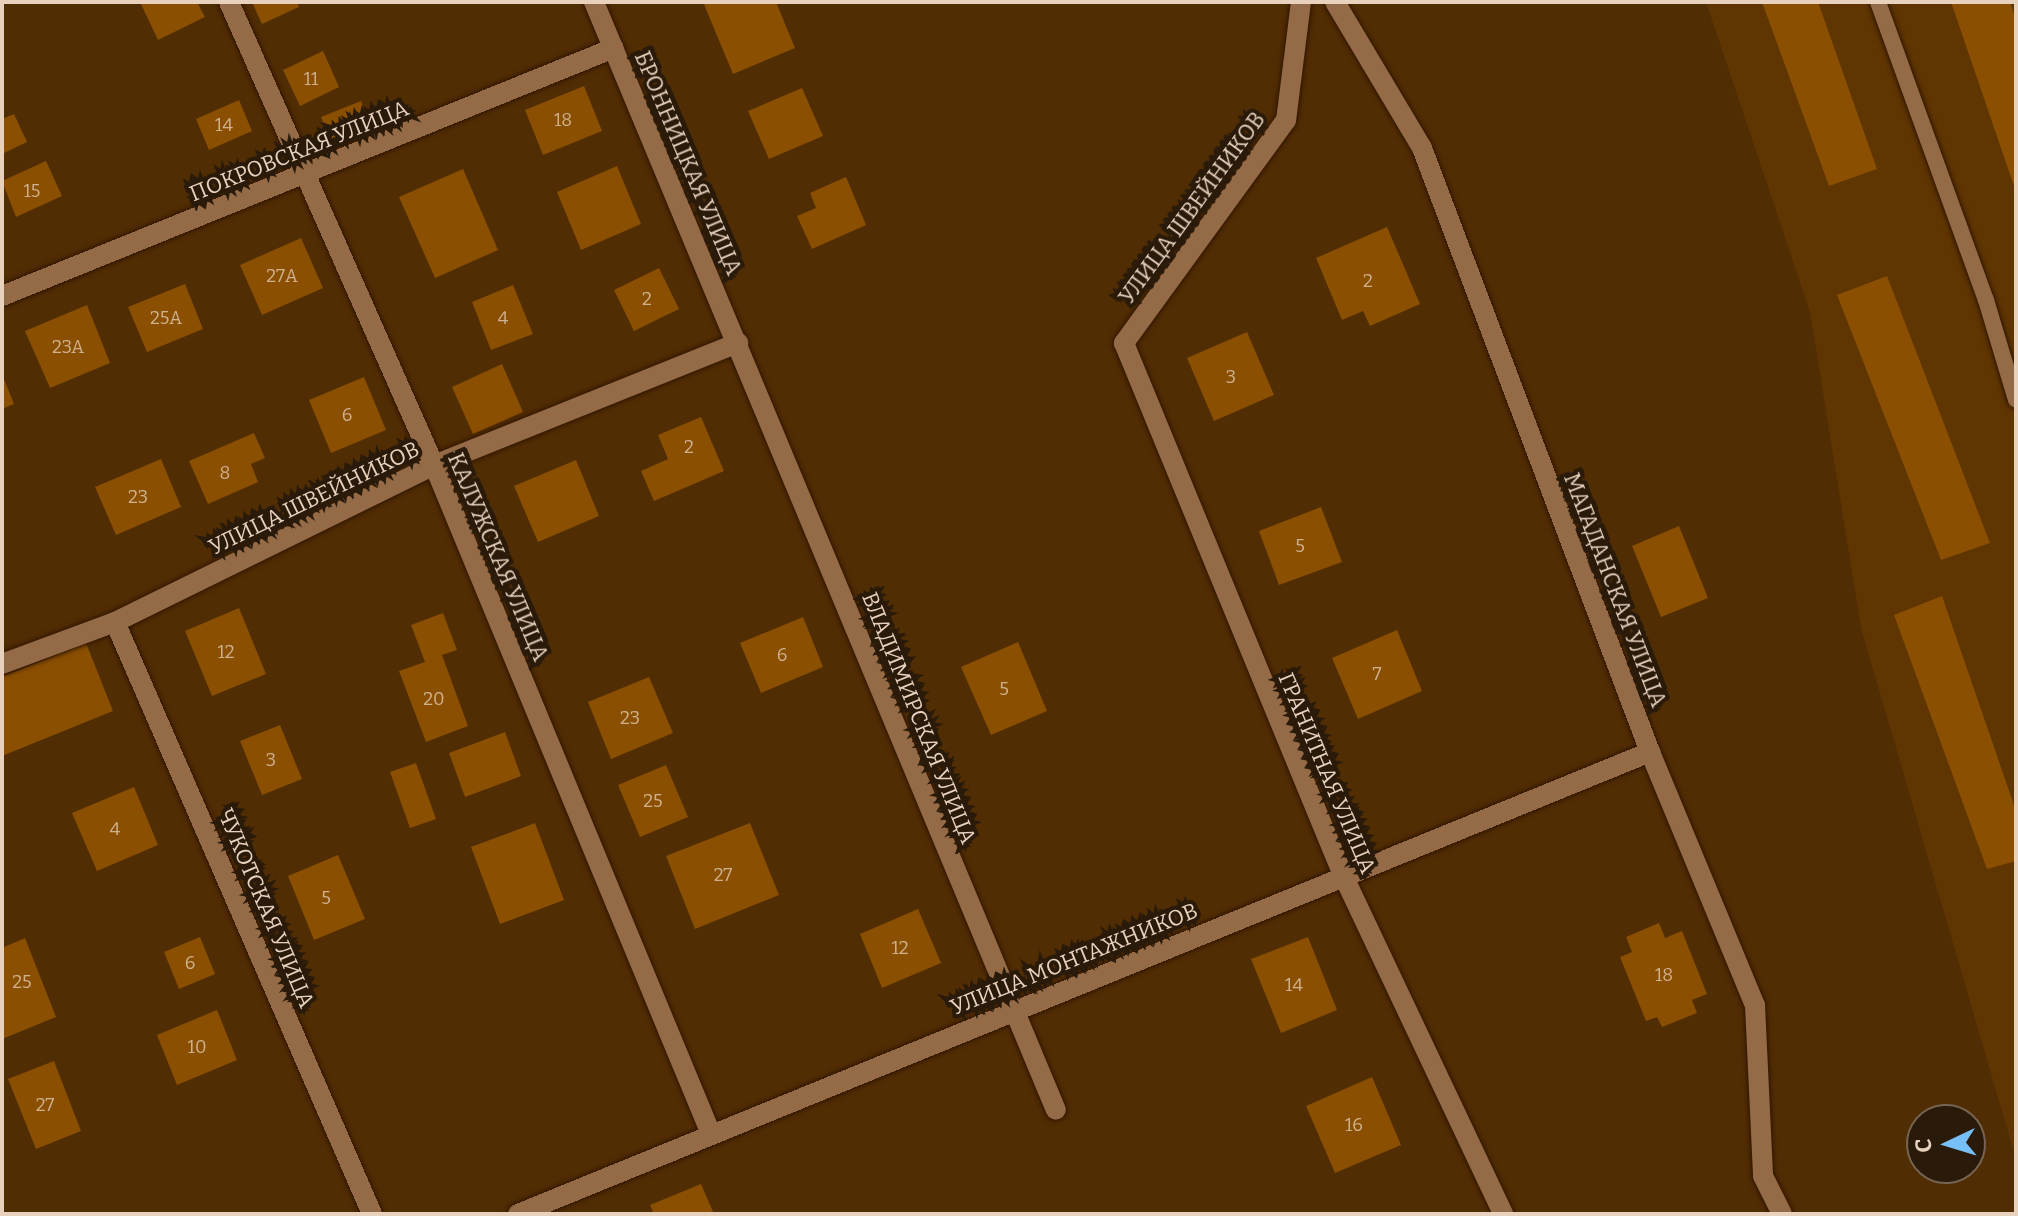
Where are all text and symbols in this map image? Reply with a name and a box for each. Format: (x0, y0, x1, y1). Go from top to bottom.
street label: БРОННИЦКАЯ УЛИЦА (629, 47, 747, 279)
house number: 11 (304, 68, 318, 90)
street label: ПОКРОВСКАЯ УЛИЦА (186, 95, 412, 207)
street label: УЛИЦА ШВЕЙНИКОВ (1113, 107, 1271, 309)
house number: 18 (554, 109, 572, 131)
house number: 14 (215, 114, 233, 136)
house number: 15 (24, 180, 40, 202)
house number: 27А (266, 265, 298, 287)
house number: 2 (1363, 270, 1373, 292)
house number: 2 (642, 288, 652, 310)
house number: 25А (150, 307, 182, 329)
house number: 4 (498, 307, 508, 329)
house number: 23А (52, 336, 84, 358)
house number: 3 (1226, 366, 1236, 388)
house number: 6 (342, 404, 352, 426)
street label: УЛИЦА ШВЕЙНИКОВ (204, 436, 424, 560)
house number: 2 (684, 436, 694, 458)
street label: КАЛУЖСКАЯ УЛИЦА (442, 449, 554, 665)
house number: 8 (220, 462, 230, 484)
street label: МАГАДАНСКАЯ УЛИЦА (1558, 469, 1672, 711)
house number: 23 (128, 486, 148, 508)
house number: 5 (1295, 535, 1305, 557)
street label: ВЛАДИМИРСКАЯ УЛИЦА (856, 588, 982, 848)
house number: 12 (217, 641, 235, 663)
house number: 6 (777, 644, 787, 666)
house number: 7 (1372, 663, 1382, 685)
street label: ГРАНИТНАЯ УЛИЦА (1273, 669, 1381, 877)
house number: 5 (999, 678, 1009, 700)
house number: 20 (423, 688, 445, 710)
house number: 23 (620, 707, 640, 729)
house number: 3 (266, 749, 276, 771)
house number: 25 (643, 790, 663, 812)
street label: ЧУКОТСКАЯ УЛИЦА (212, 804, 320, 1012)
house number: 4 (110, 818, 120, 840)
house number: 27 (714, 864, 732, 886)
house number: 5 (321, 887, 331, 909)
street label: УЛИЦА МОНТАЖНИКОВ (946, 897, 1202, 1021)
house number: 12 (891, 937, 909, 959)
house number: 6 (185, 952, 195, 974)
house number: 18 (1655, 964, 1673, 986)
house number: 25 (12, 971, 32, 993)
house number: 14 (1285, 974, 1303, 996)
house number: 10 (188, 1036, 206, 1058)
house number: 27 (36, 1094, 54, 1116)
north arrow (1906, 1104, 1986, 1184)
house number: 16 (1345, 1114, 1363, 1136)
text: С (1910, 1138, 1938, 1153)

